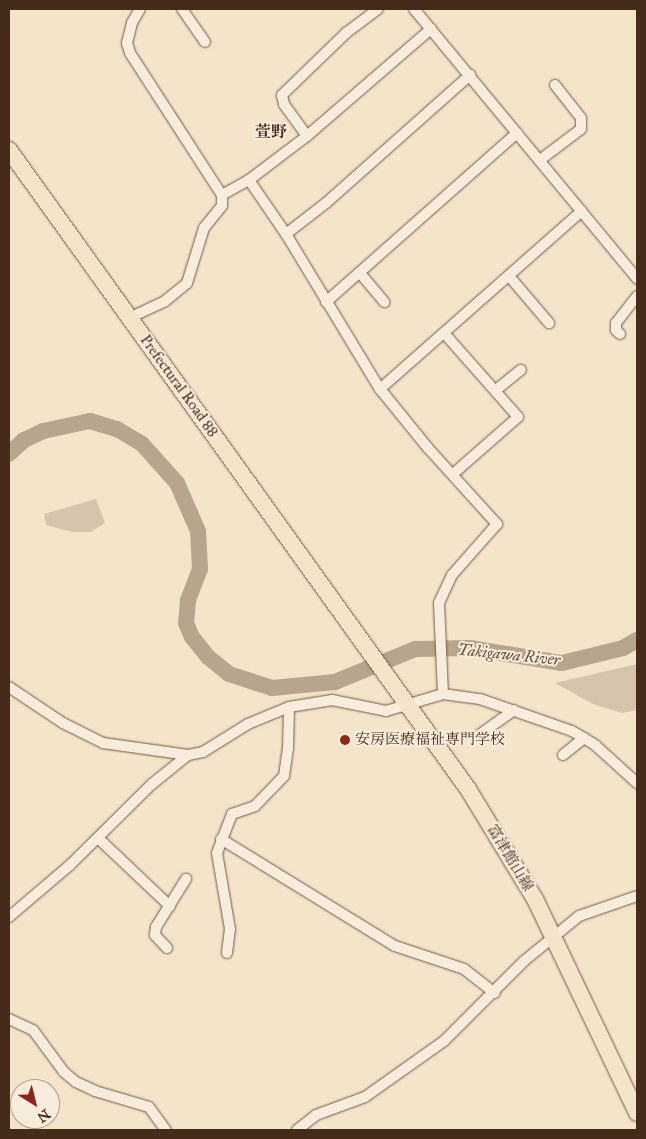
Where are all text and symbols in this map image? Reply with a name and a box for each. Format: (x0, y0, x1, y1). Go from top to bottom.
district label: 萱野 (255, 122, 287, 142)
street label: Prefectural Road 88 (136, 332, 222, 440)
water label: Takigawa River (457, 640, 561, 670)
place label: 安房医療福祉専門学校 (355, 731, 505, 749)
marker: 安房医療福祉専門学校 (339, 734, 351, 746)
street label: 富津館山線 (483, 821, 537, 895)
north arrow (10, 1079, 60, 1129)
text: N (34, 1105, 53, 1126)

